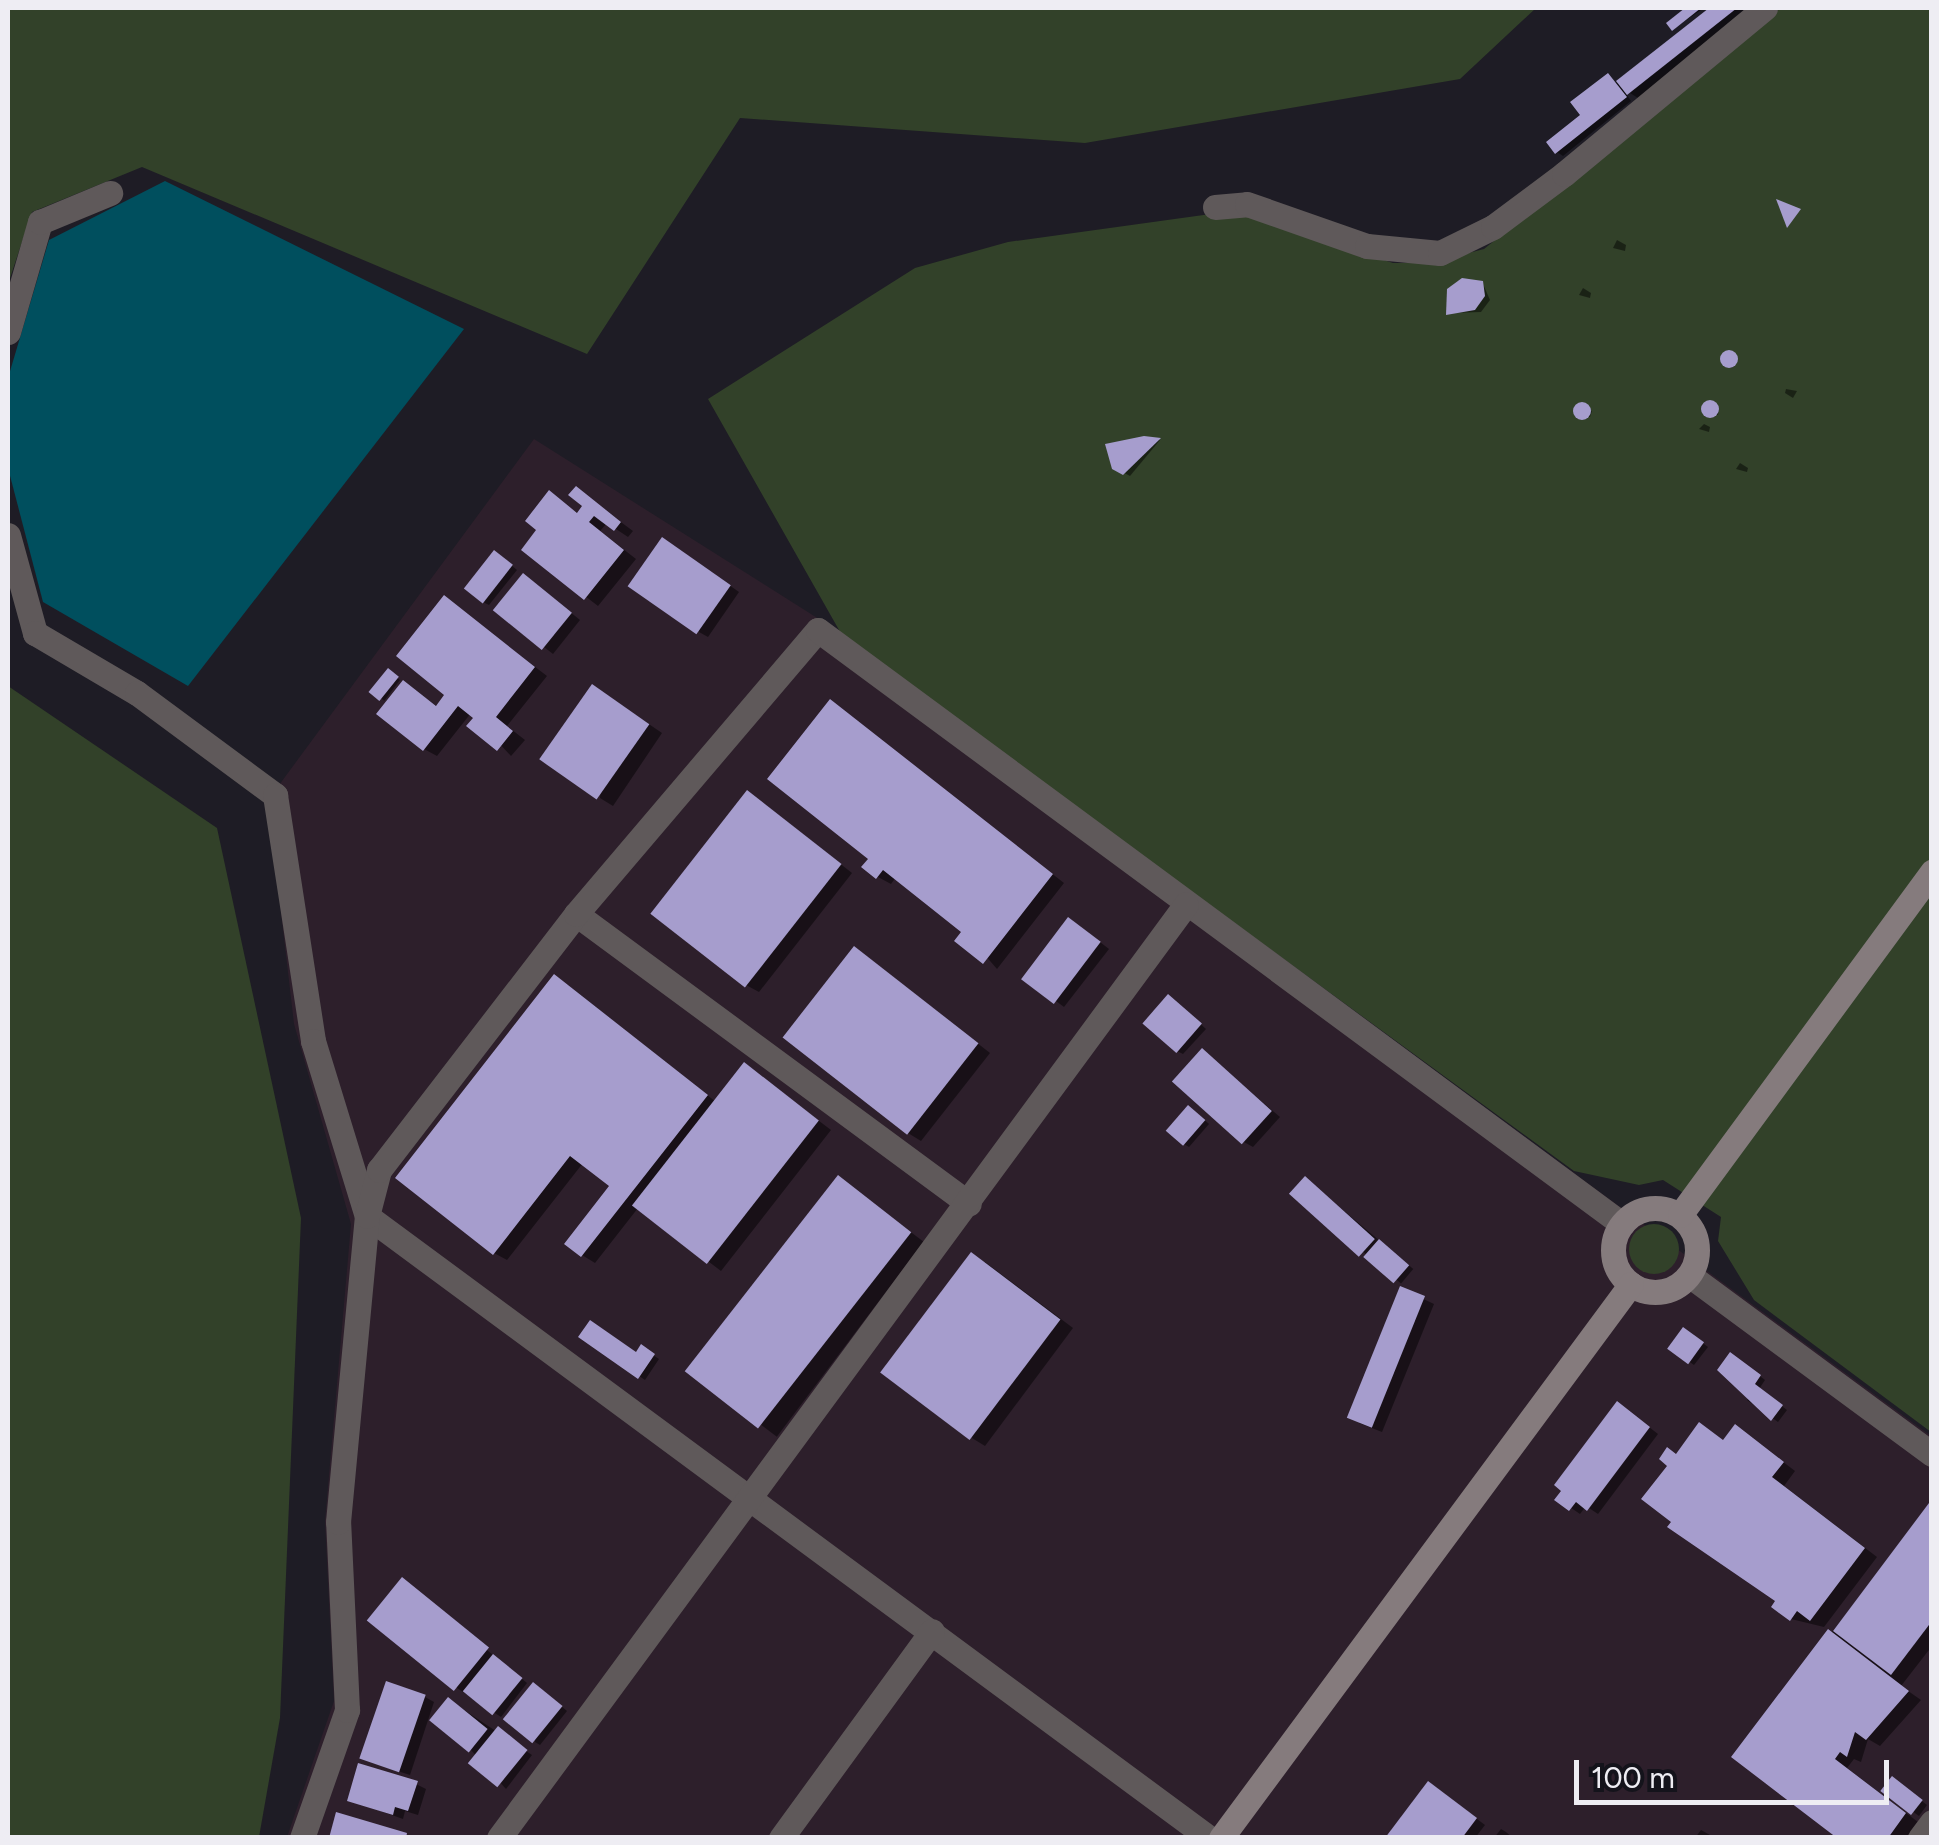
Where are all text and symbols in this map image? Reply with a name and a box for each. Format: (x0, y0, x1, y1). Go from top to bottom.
scale bar (1579, 1740, 1894, 1802)
text: 100 m (1591, 1759, 1675, 1796)

